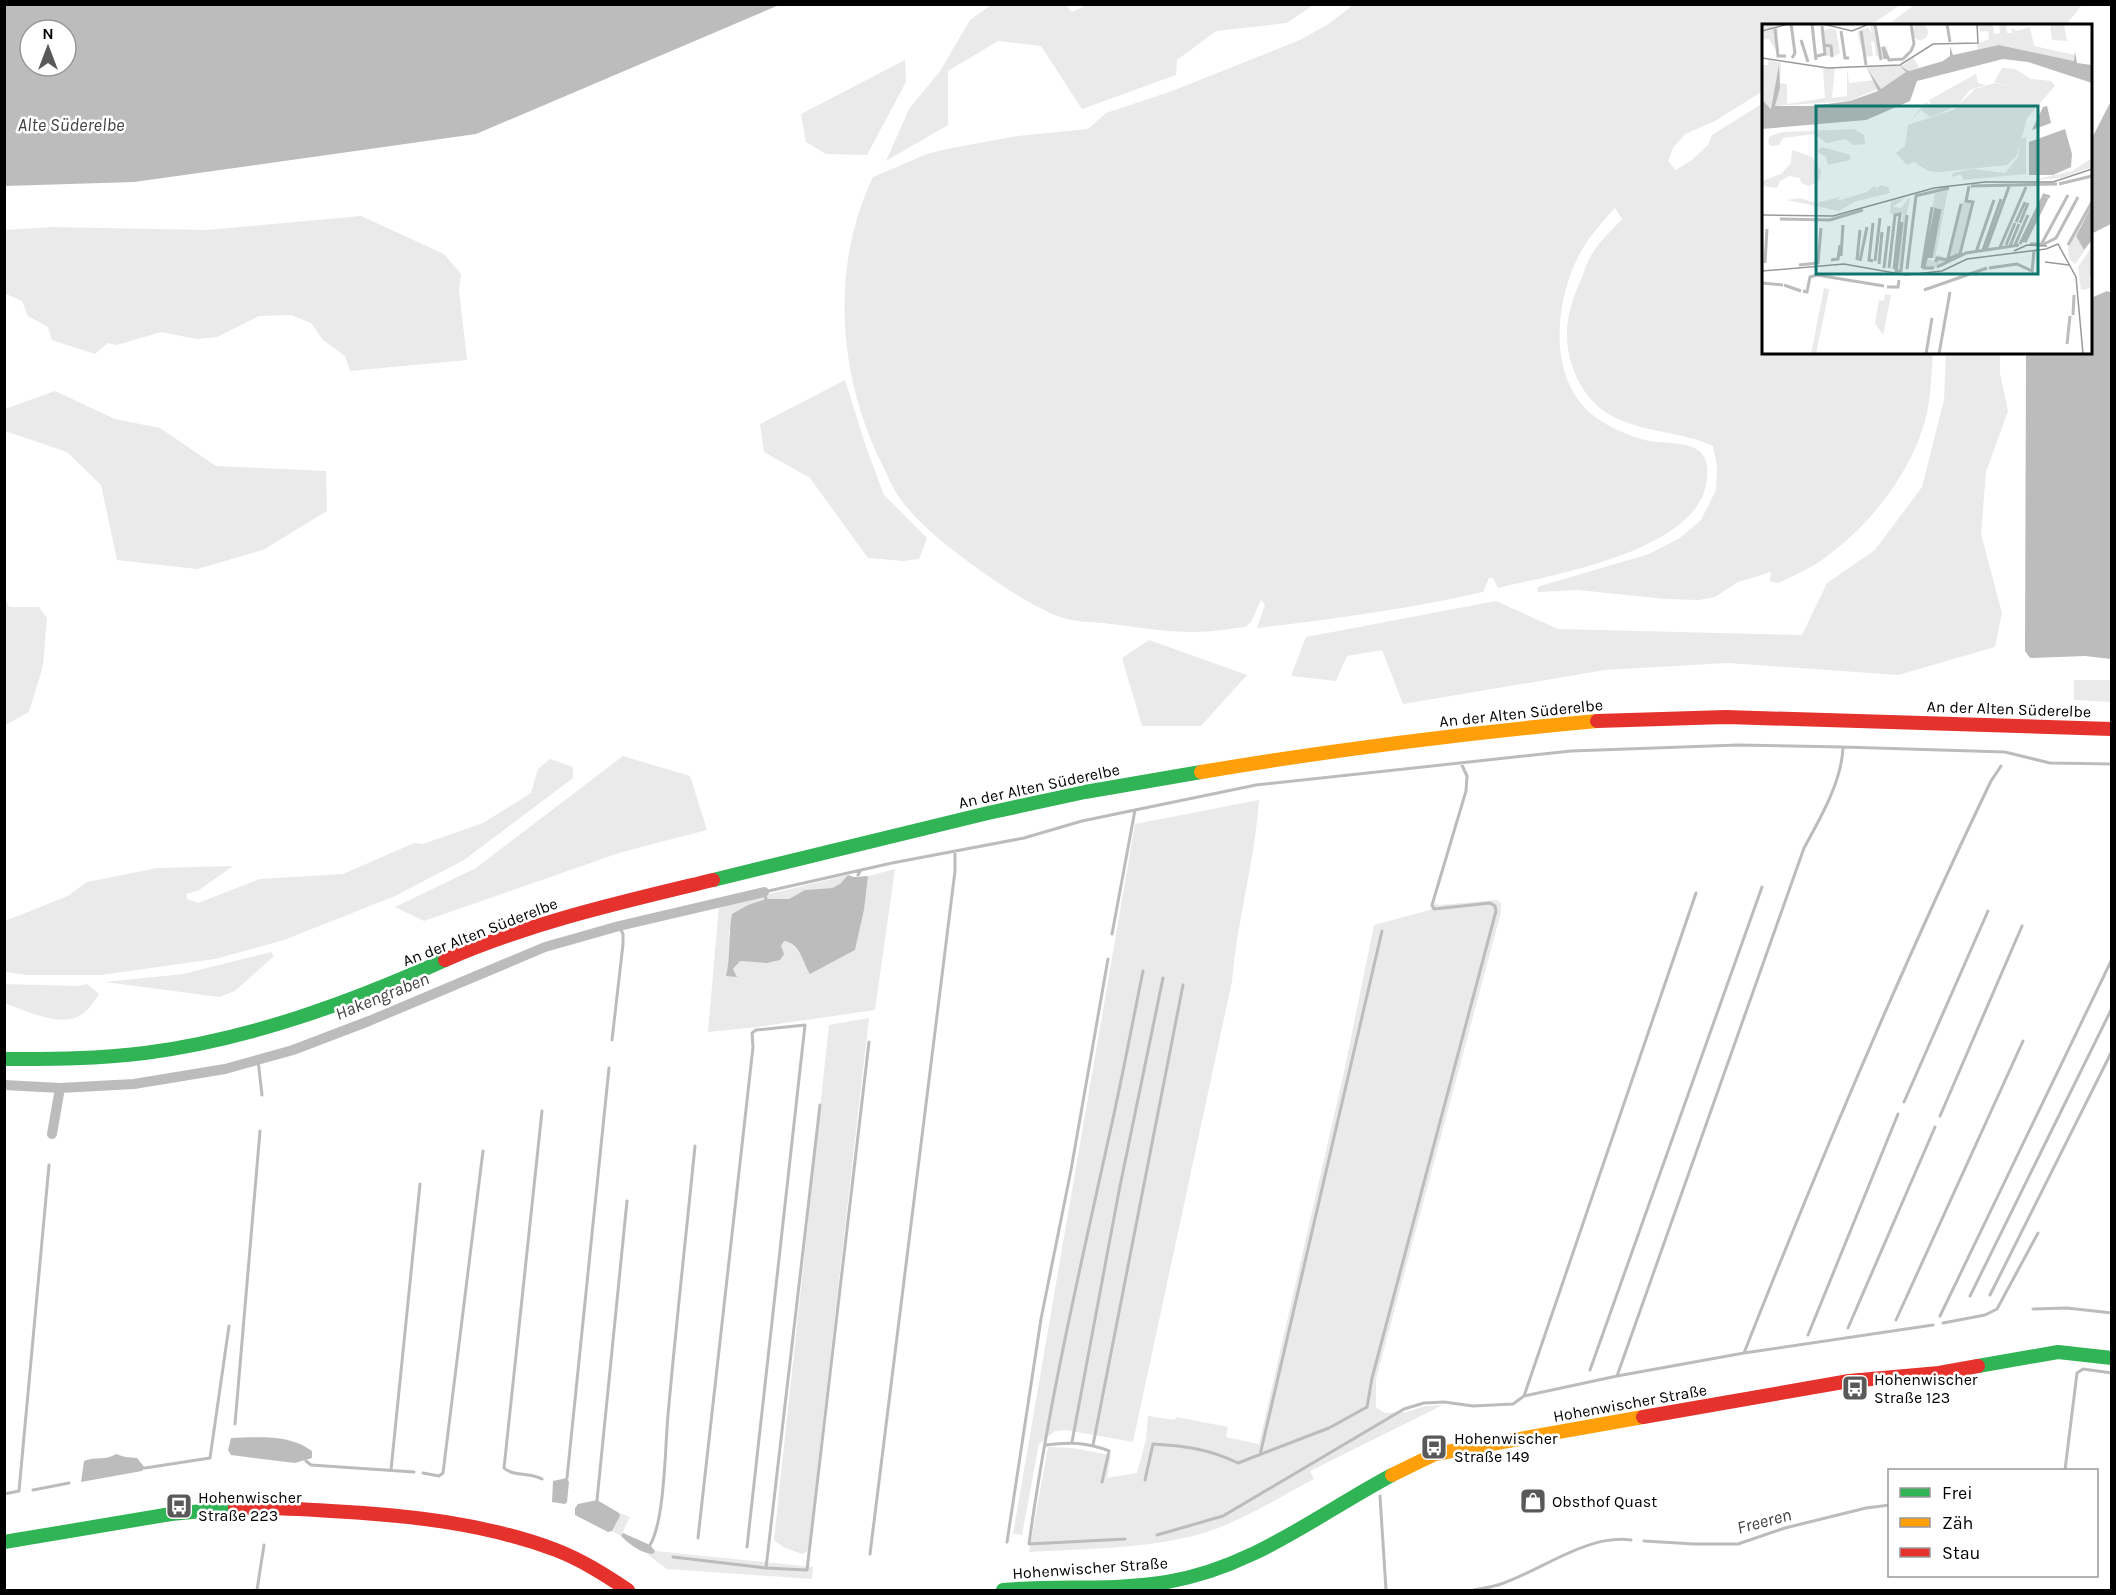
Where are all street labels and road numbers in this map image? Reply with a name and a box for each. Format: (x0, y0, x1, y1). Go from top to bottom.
street label: An der Alten Süderelbe (1438, 695, 1604, 731)
street label: An der Alten Süderelbe (1926, 697, 2092, 721)
street label: An der Alten Süderelbe (957, 760, 1121, 812)
street label: An der Alten Süderelbe (400, 894, 560, 970)
street label: Hohenwischer Straße (1552, 1380, 1708, 1426)
street label: Hohenwischer Straße (1012, 1553, 1168, 1583)

